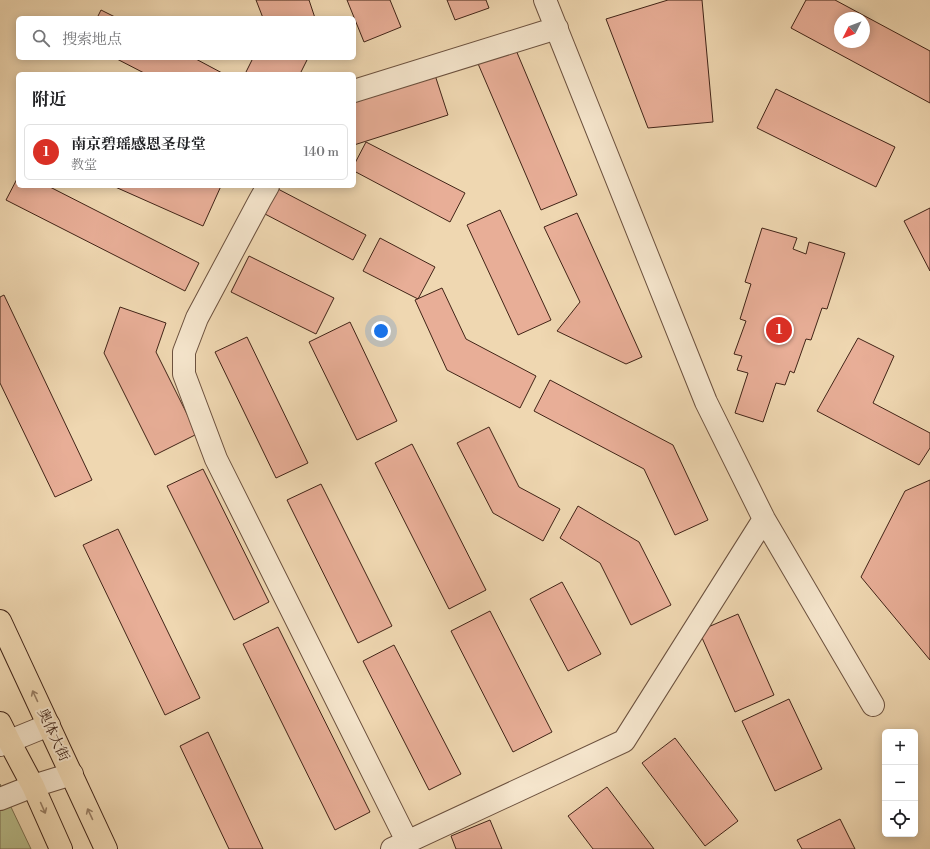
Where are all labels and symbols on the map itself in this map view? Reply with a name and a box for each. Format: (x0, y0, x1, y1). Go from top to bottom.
north arrow (834, 12, 870, 48)
pin: 1 (766, 315, 792, 345)
your location (371, 321, 391, 341)
one-way arrow (31, 690, 38, 702)
street label: 奥体大街 (33, 706, 73, 764)
one-way arrow (39, 801, 47, 813)
one-way arrow (86, 808, 93, 820)

